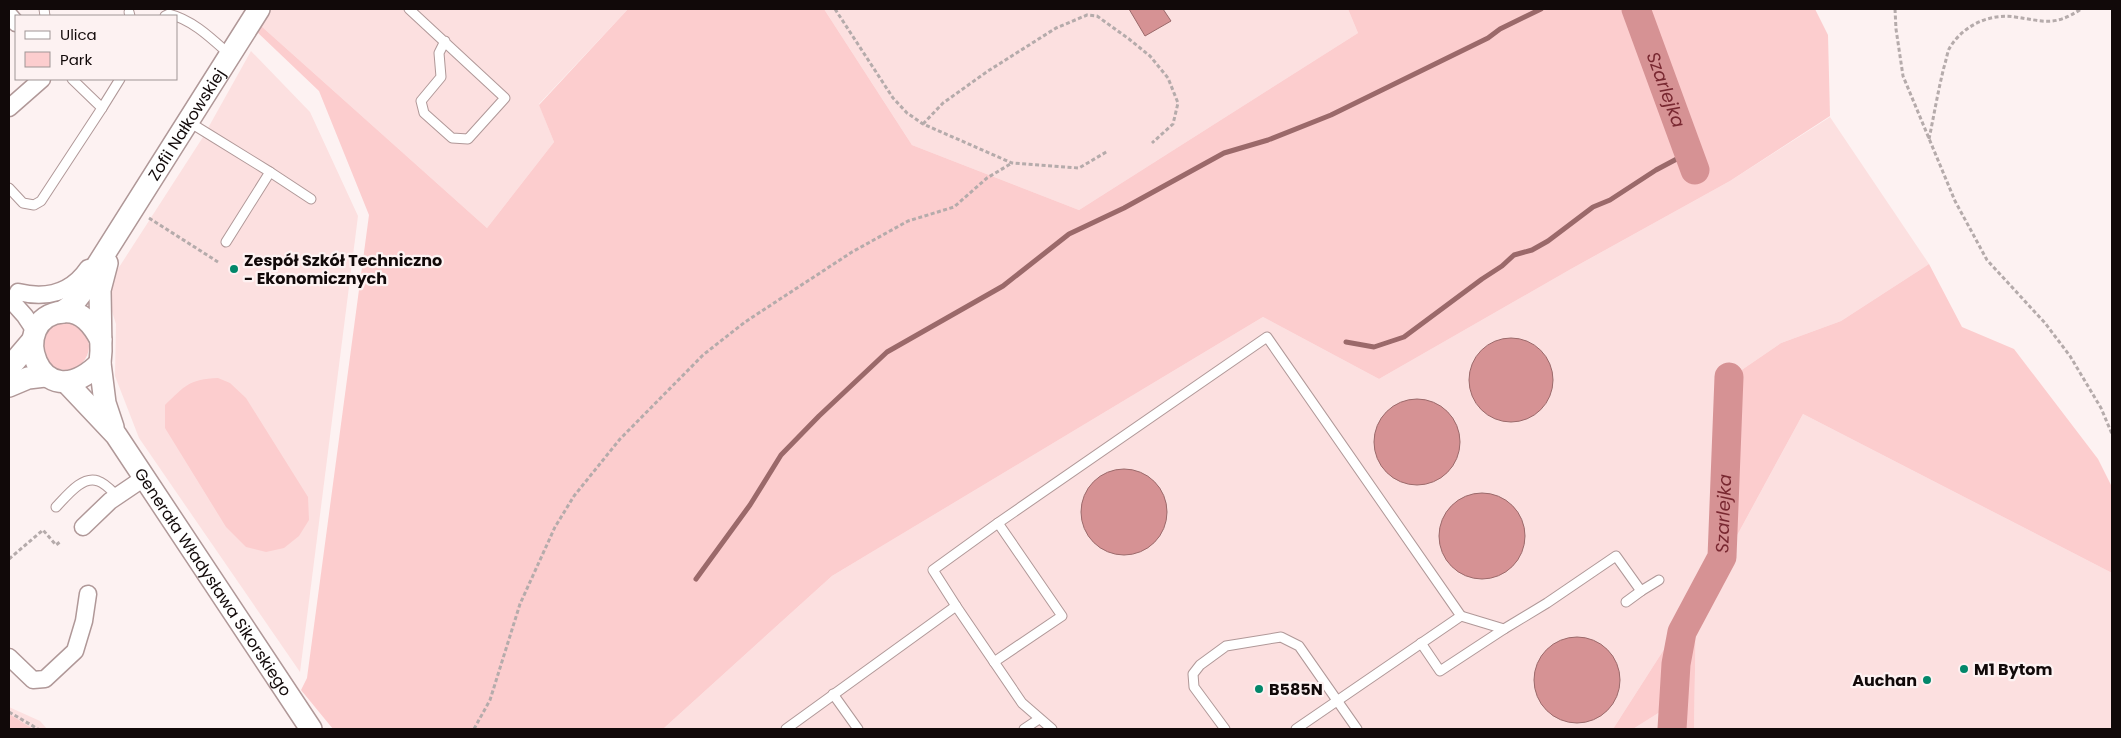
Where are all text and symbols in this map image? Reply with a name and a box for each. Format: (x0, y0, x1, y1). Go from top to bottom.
legend (15, 15, 178, 80)
text: Ulica (60, 24, 97, 45)
water label: Szarlejka (1641, 48, 1691, 131)
text: Park (60, 49, 92, 70)
street label: Zofii Nałkowskiej (143, 64, 231, 185)
place label: Zespół Szkół Techniczno - Ekonomicznych (244, 249, 442, 290)
marker: Zespół Szkół Techniczno - Ekonomicznych (228, 263, 240, 275)
street label: Generała Władysława Sikorskiego (129, 463, 297, 701)
water label: Szarlejka (1709, 474, 1737, 554)
place label: M1 Bytom (1974, 658, 2052, 681)
marker: M1 Bytom (1958, 663, 1970, 675)
place label: Auchan (1852, 669, 1917, 692)
marker: Auchan (1921, 674, 1933, 686)
place label: B585N (1269, 678, 1323, 701)
marker: B585N (1253, 683, 1265, 695)

